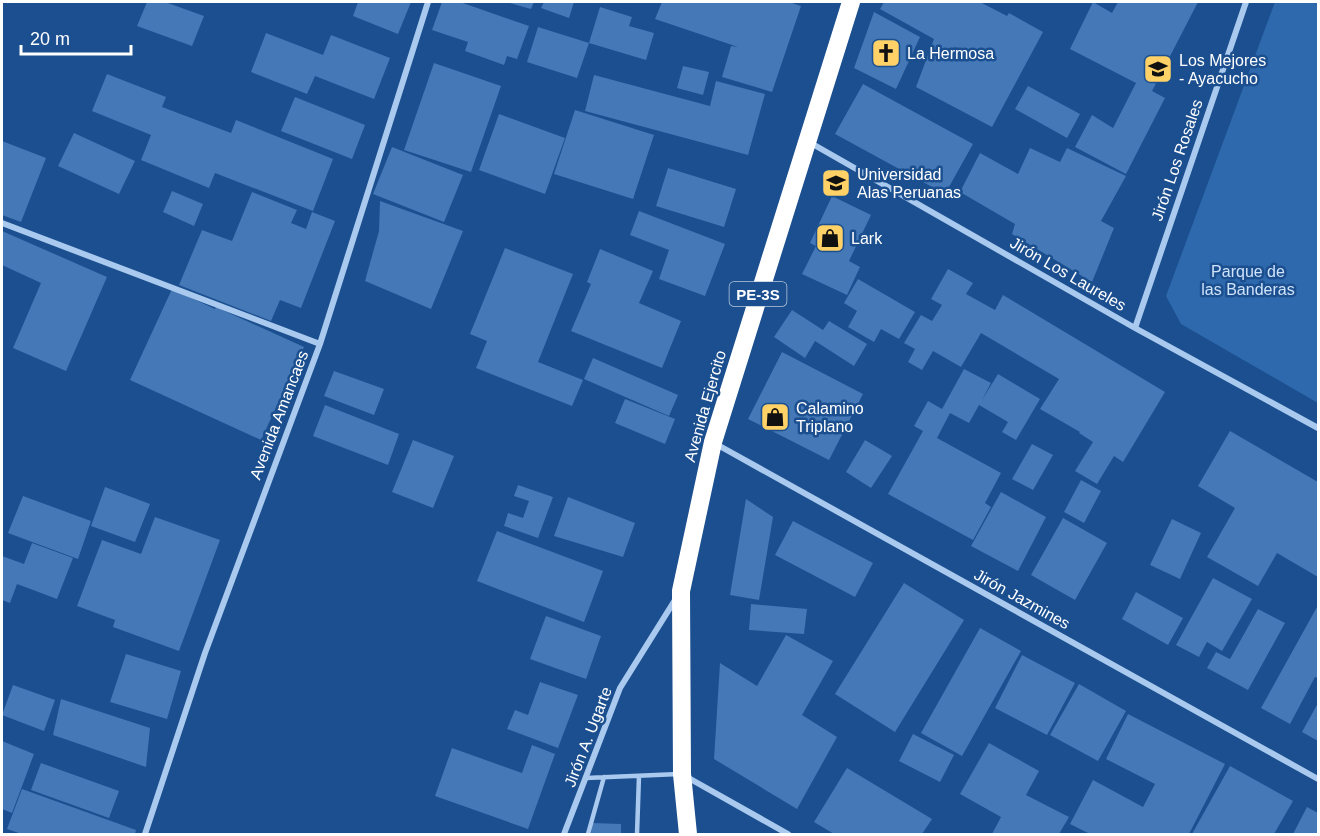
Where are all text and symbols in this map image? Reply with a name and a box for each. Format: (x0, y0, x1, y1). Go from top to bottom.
scale bar (21, 18, 130, 56)
text: 20 m (30, 29, 70, 49)
church icon: La Hermosa (870, 37, 902, 69)
place label: La Hermosa (907, 45, 994, 62)
place label: Los Mejores - Ayacucho (1179, 52, 1266, 87)
school or university icon: Los Mejores - Ayacucho (1142, 53, 1174, 85)
street label: Jirón Los Rosales (1148, 97, 1206, 223)
place label: Universidad Alas Peruanas (857, 166, 961, 201)
school or university icon: Universidad Alas Peruanas (820, 167, 852, 199)
shop icon: Lark (814, 222, 846, 254)
place label: Lark (851, 230, 883, 247)
street label: Jirón Los Laureles (1007, 234, 1129, 314)
park label: Parque de las Banderas (1201, 263, 1295, 298)
road number: PE-3S (730, 282, 786, 306)
street label: Avenida Amancaes (247, 348, 311, 482)
street label: Avenida Ejercito (681, 348, 729, 464)
place label: Calamino Triplano (796, 400, 864, 435)
shop icon: Calamino Triplano (759, 401, 791, 433)
street label: Jirón Jazmines (971, 566, 1073, 632)
street label: Jirón A. Ugarte (561, 684, 615, 789)

